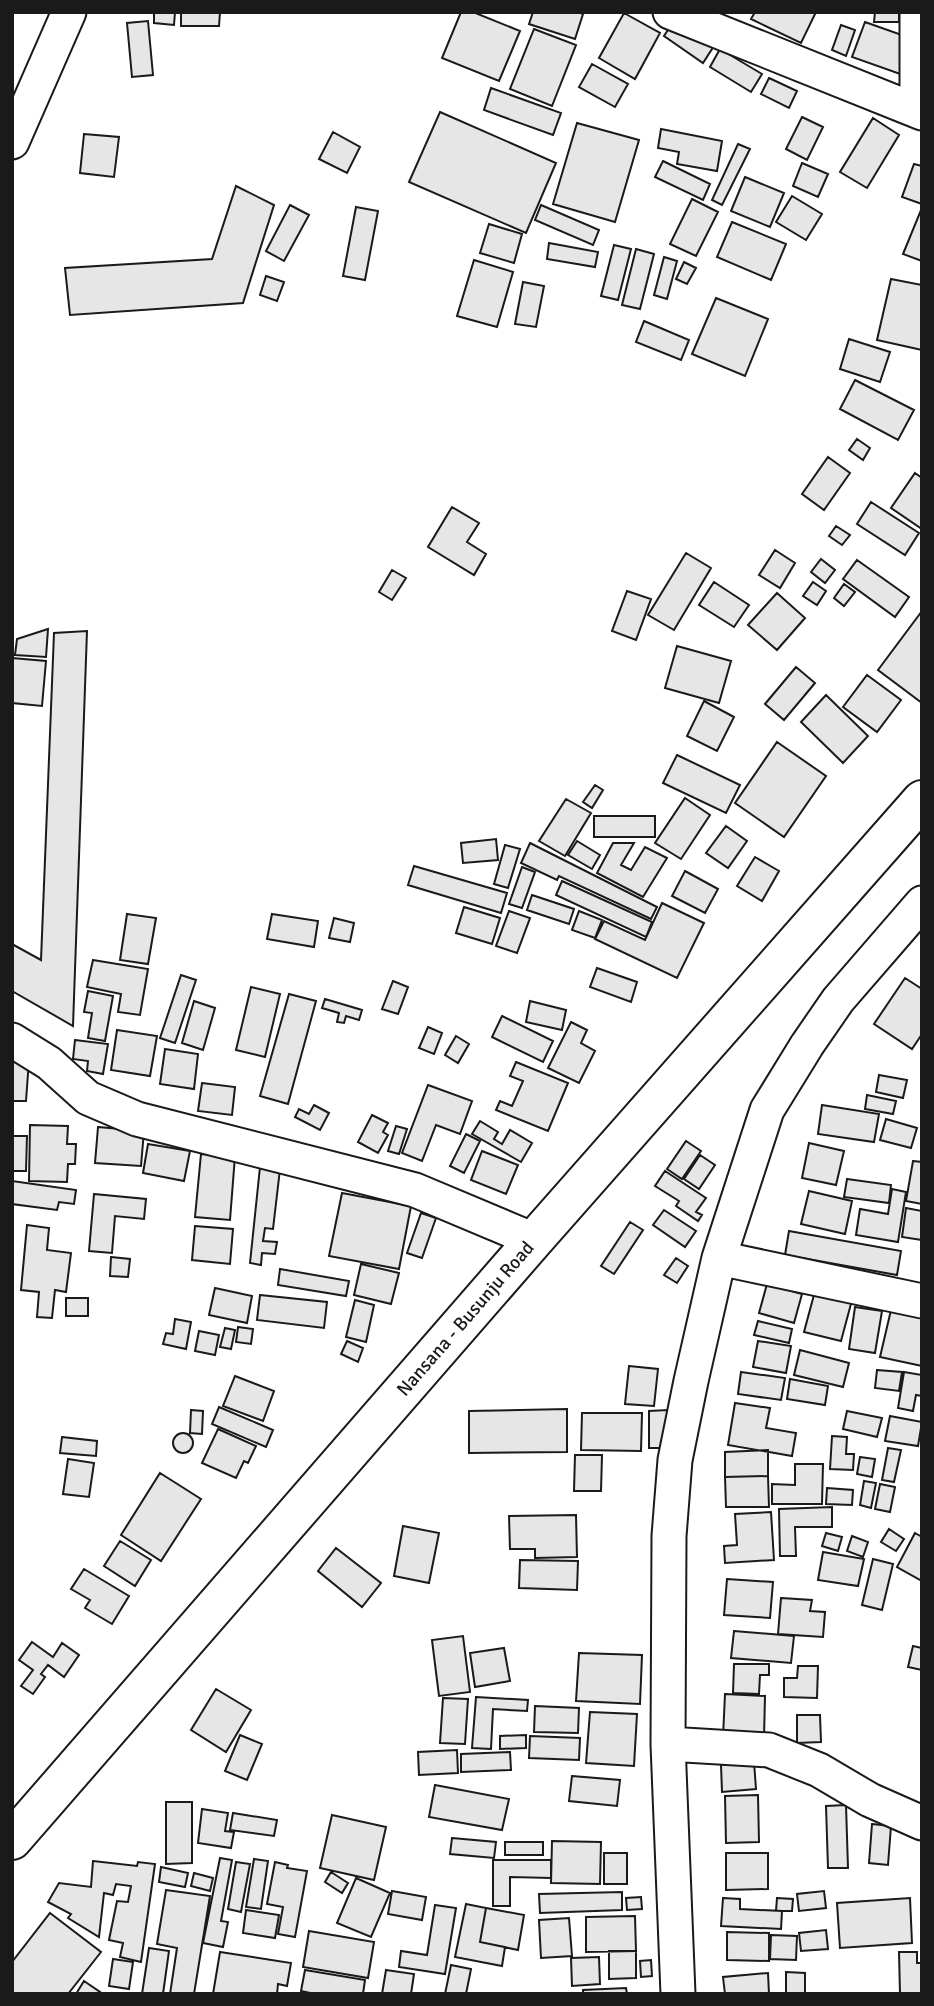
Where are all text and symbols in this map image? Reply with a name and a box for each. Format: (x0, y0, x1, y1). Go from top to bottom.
street label: Nansana - Busunju Road (392, 1236, 539, 1401)

